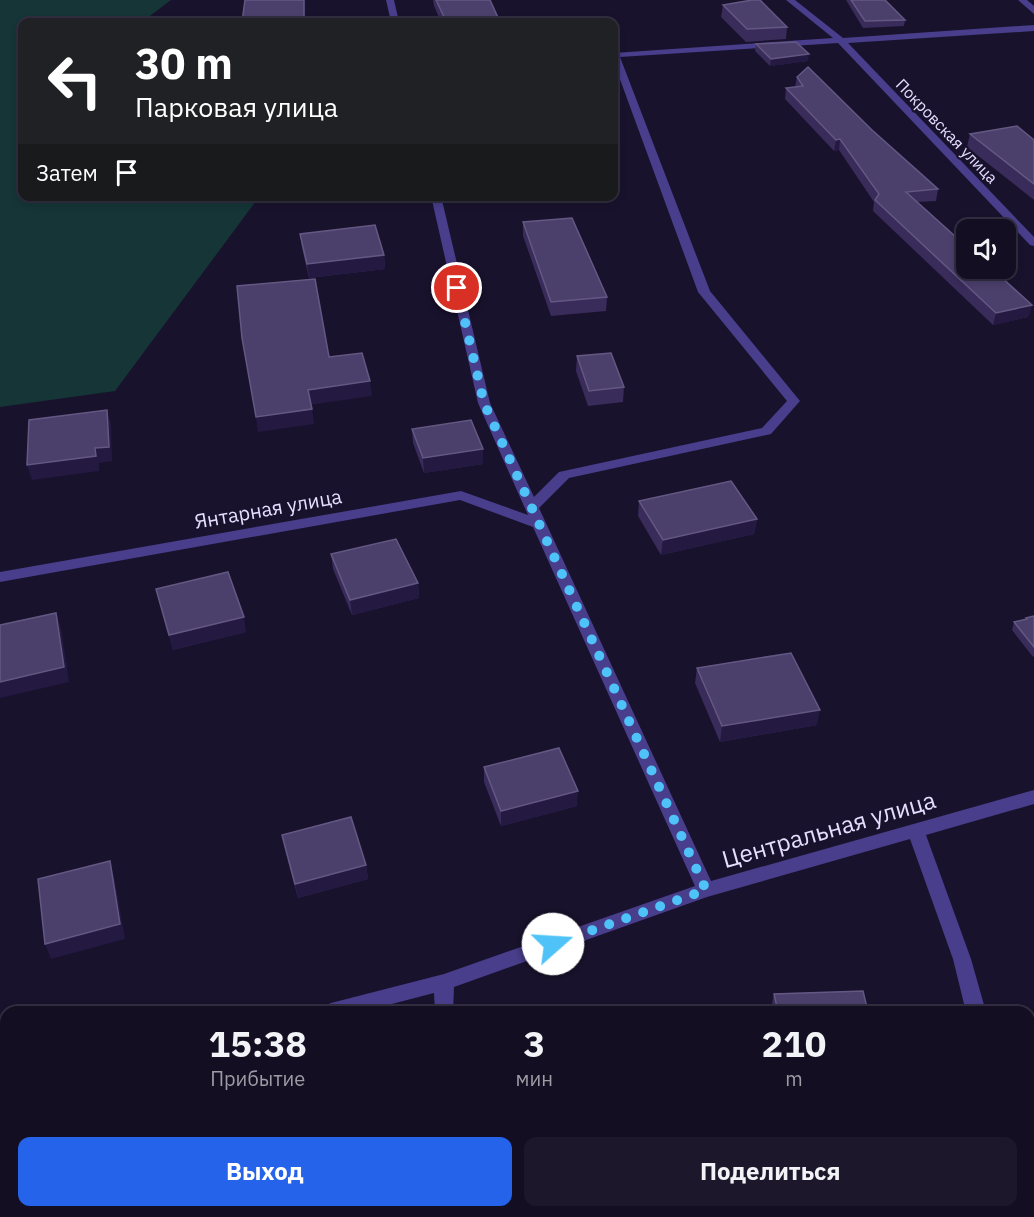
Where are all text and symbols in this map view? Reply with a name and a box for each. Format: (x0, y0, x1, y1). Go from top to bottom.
text: 30 m (135, 36, 233, 91)
icon: left (36, 42, 114, 120)
street label: Покровская улица (892, 74, 1002, 188)
text: Парковая улица (135, 89, 338, 124)
icon: arrive (110, 156, 143, 189)
text: Затем (36, 158, 98, 187)
map controls (956, 219, 1016, 279)
button: sound (956, 219, 1016, 279)
pin (431, 262, 482, 313)
icon: arrive (440, 271, 473, 304)
street label: Янтарная улица (192, 482, 344, 535)
street label: Центральная улица (718, 783, 939, 875)
position arrow (521, 912, 585, 976)
text: 15:38 (209, 1020, 307, 1067)
text: 3 (523, 1020, 545, 1067)
text: 210 (762, 1020, 826, 1067)
text: Прибытие (210, 1065, 305, 1092)
text: мин (516, 1065, 553, 1092)
text: m (785, 1065, 803, 1092)
button: Выход (18, 1137, 512, 1206)
button: Поделиться (524, 1137, 1017, 1206)

